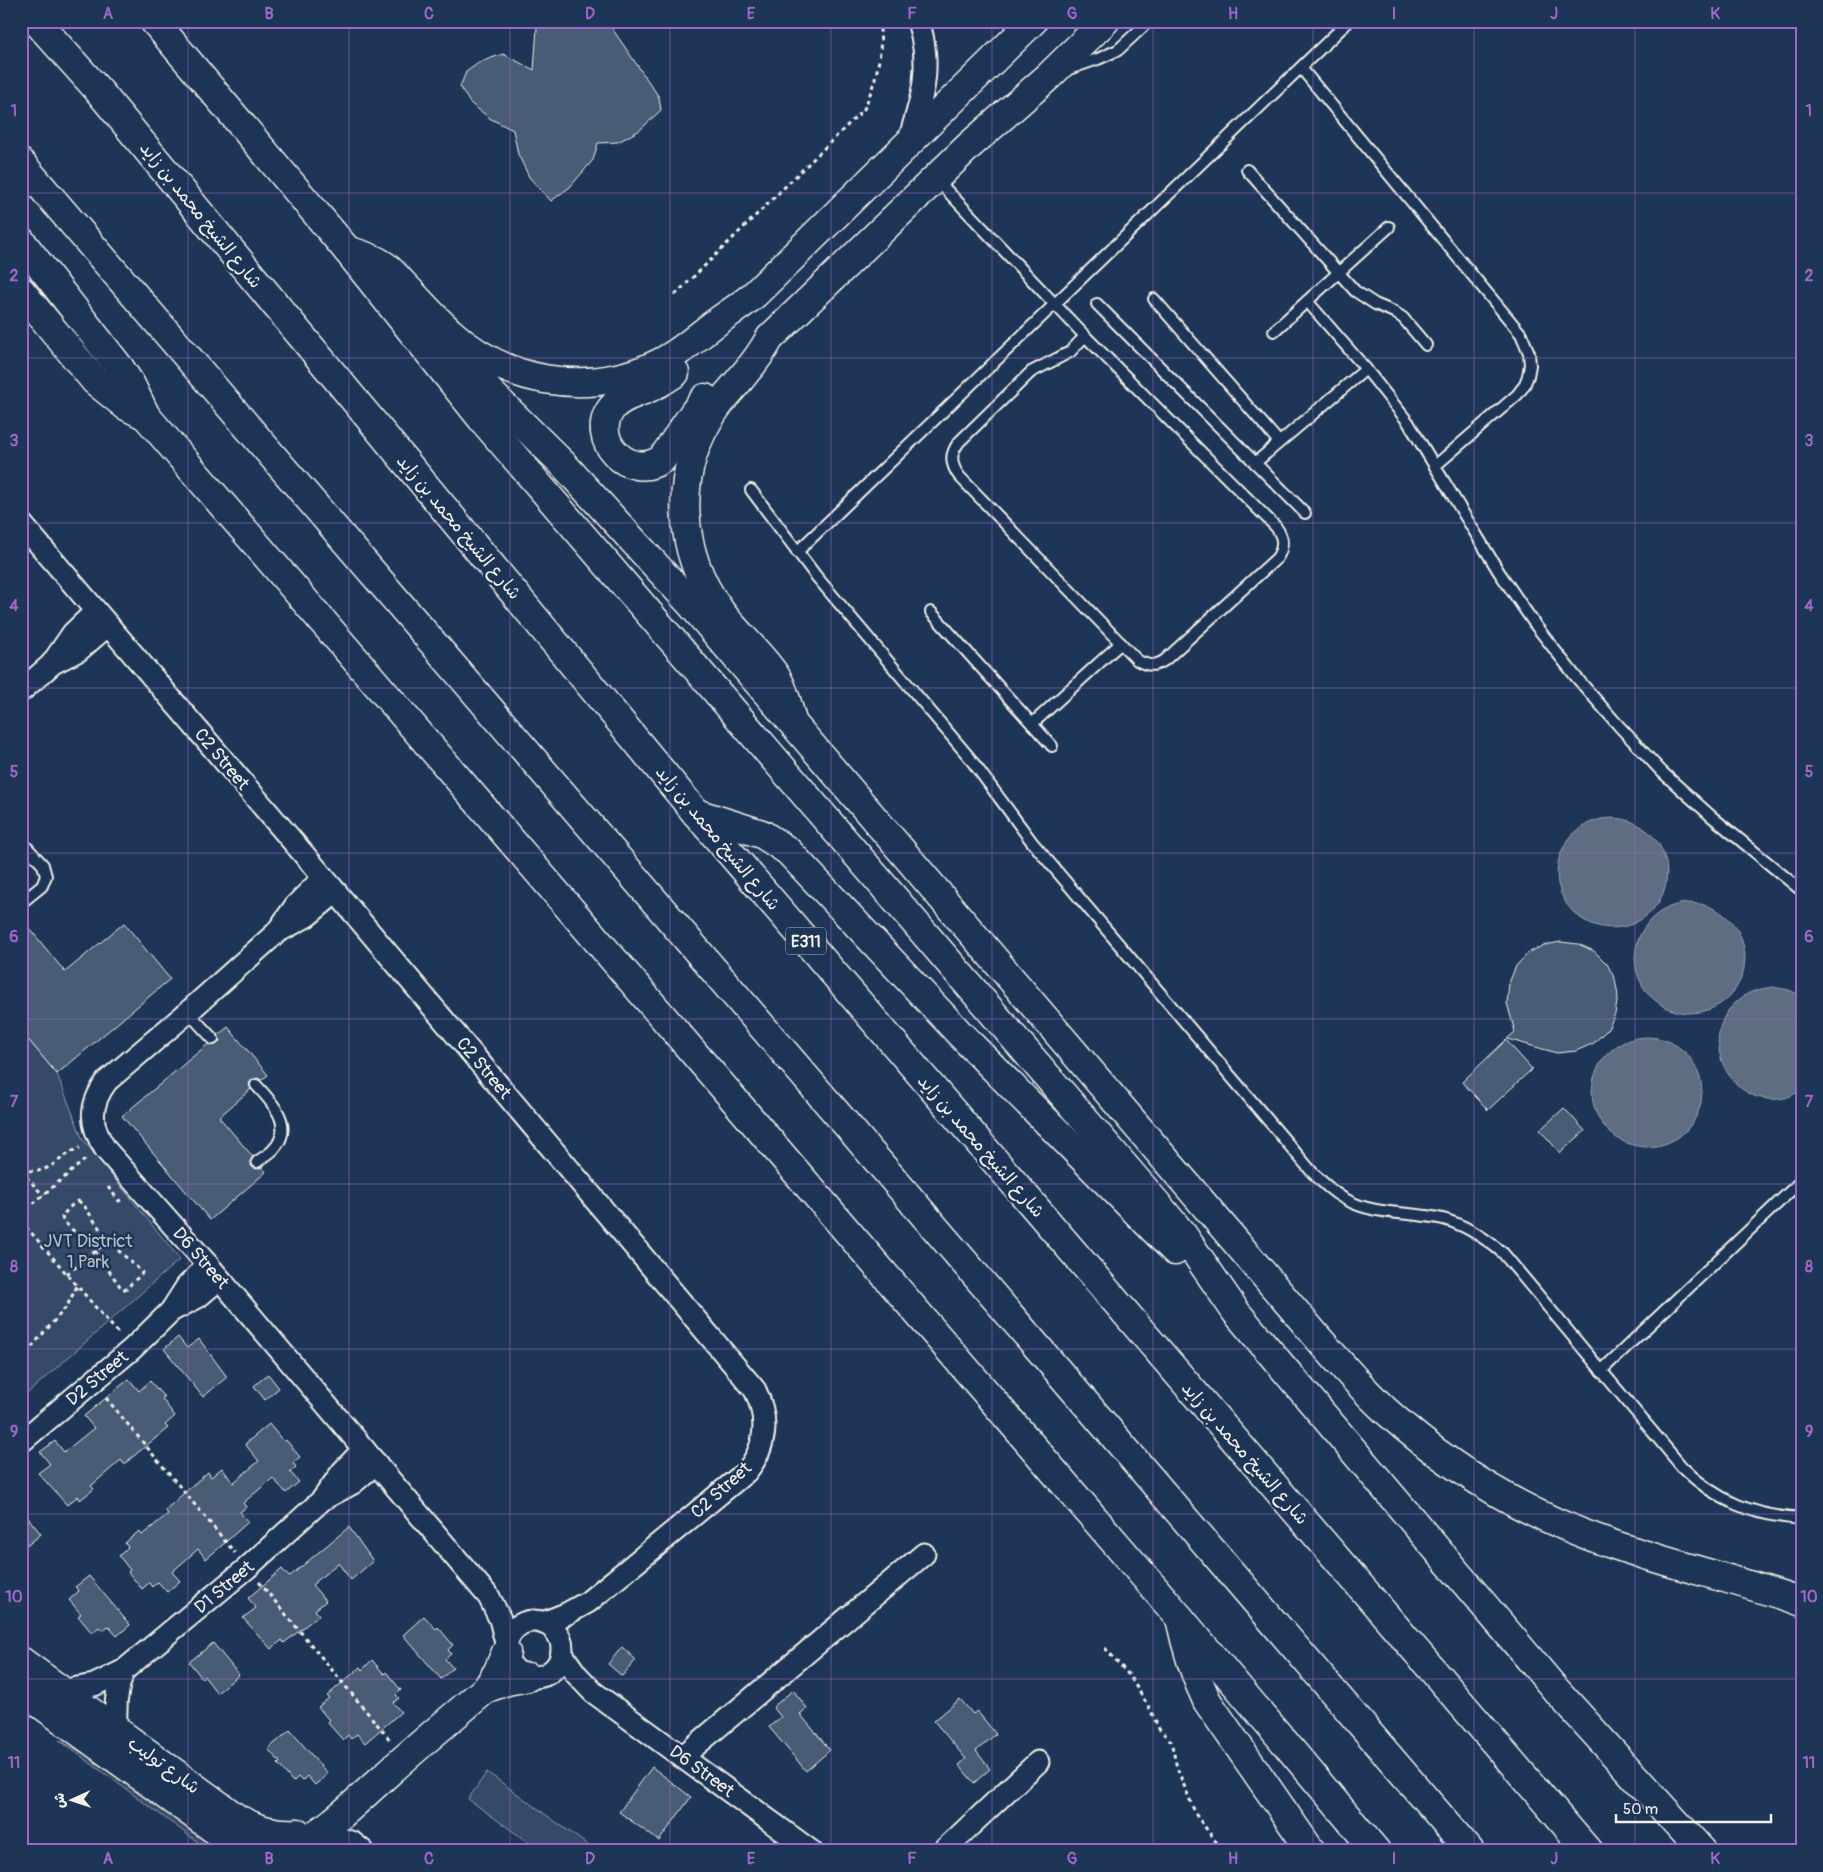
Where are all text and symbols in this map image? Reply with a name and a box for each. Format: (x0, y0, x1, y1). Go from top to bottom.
text: A (103, 4, 114, 24)
text: B (264, 4, 274, 24)
text: C (424, 4, 434, 24)
text: D (585, 4, 595, 24)
text: E (747, 4, 756, 24)
text: F (907, 4, 917, 24)
text: G (1067, 4, 1078, 24)
text: H (1228, 4, 1238, 24)
text: I (1392, 4, 1396, 24)
text: J (1550, 4, 1558, 24)
text: K (1710, 4, 1720, 24)
text: 1 (11, 101, 17, 121)
text: 1 (1806, 101, 1812, 121)
street label: شارع الشيخ محمد بن زايد (134, 137, 267, 293)
text: 2 (10, 266, 19, 286)
text: 2 (1805, 266, 1814, 286)
text: 3 (10, 431, 19, 451)
text: 3 (1805, 431, 1814, 451)
street label: شارع الشيخ محمد بن زايد (391, 450, 526, 605)
text: 4 (9, 596, 19, 616)
text: 4 (1804, 596, 1814, 616)
street label: C2 Street (189, 724, 255, 796)
street label: شارع الشيخ محمد بن زايد (650, 761, 785, 916)
text: 5 (10, 762, 19, 782)
text: 5 (1805, 762, 1814, 782)
text: 6 (9, 927, 19, 947)
text: 6 (1804, 927, 1814, 947)
road number: E311 (786, 928, 826, 954)
street label: C2 Street (451, 1033, 517, 1105)
street label: شارع الشيخ محمد بن زايد (912, 1070, 1049, 1223)
text: 7 (10, 1092, 19, 1112)
text: 7 (1805, 1092, 1814, 1112)
street label: D6 Street (168, 1223, 234, 1295)
park label: JVT District 1 Park (43, 1230, 133, 1274)
text: 8 (10, 1257, 18, 1277)
text: 8 (1805, 1257, 1813, 1277)
street label: D2 Street (62, 1345, 134, 1411)
street label: شارع الشيخ محمد بن زايد (1176, 1377, 1313, 1530)
text: 9 (10, 1422, 18, 1442)
text: 9 (1805, 1422, 1813, 1442)
street label: C2 Street (686, 1457, 757, 1524)
street label: D1 Street (190, 1555, 259, 1619)
text: 10 (5, 1587, 23, 1607)
text: 10 (1800, 1587, 1818, 1607)
street label: شارع توليب (123, 1732, 204, 1799)
street label: D6 Street (665, 1740, 739, 1803)
text: 11 (8, 1753, 20, 1773)
text: 11 (1803, 1753, 1815, 1773)
north arrow (48, 1774, 98, 1824)
scale bar (1616, 1792, 1770, 1824)
text: ش (51, 1793, 68, 1809)
text: 50 m (1623, 1800, 1658, 1819)
text: A (103, 1849, 114, 1869)
text: B (264, 1849, 274, 1869)
text: C (424, 1849, 434, 1869)
text: D (585, 1849, 595, 1869)
text: E (747, 1849, 756, 1869)
text: F (907, 1849, 917, 1869)
text: G (1067, 1849, 1078, 1869)
text: H (1228, 1849, 1238, 1869)
text: I (1392, 1849, 1396, 1869)
text: J (1550, 1849, 1558, 1869)
text: K (1710, 1849, 1720, 1869)

